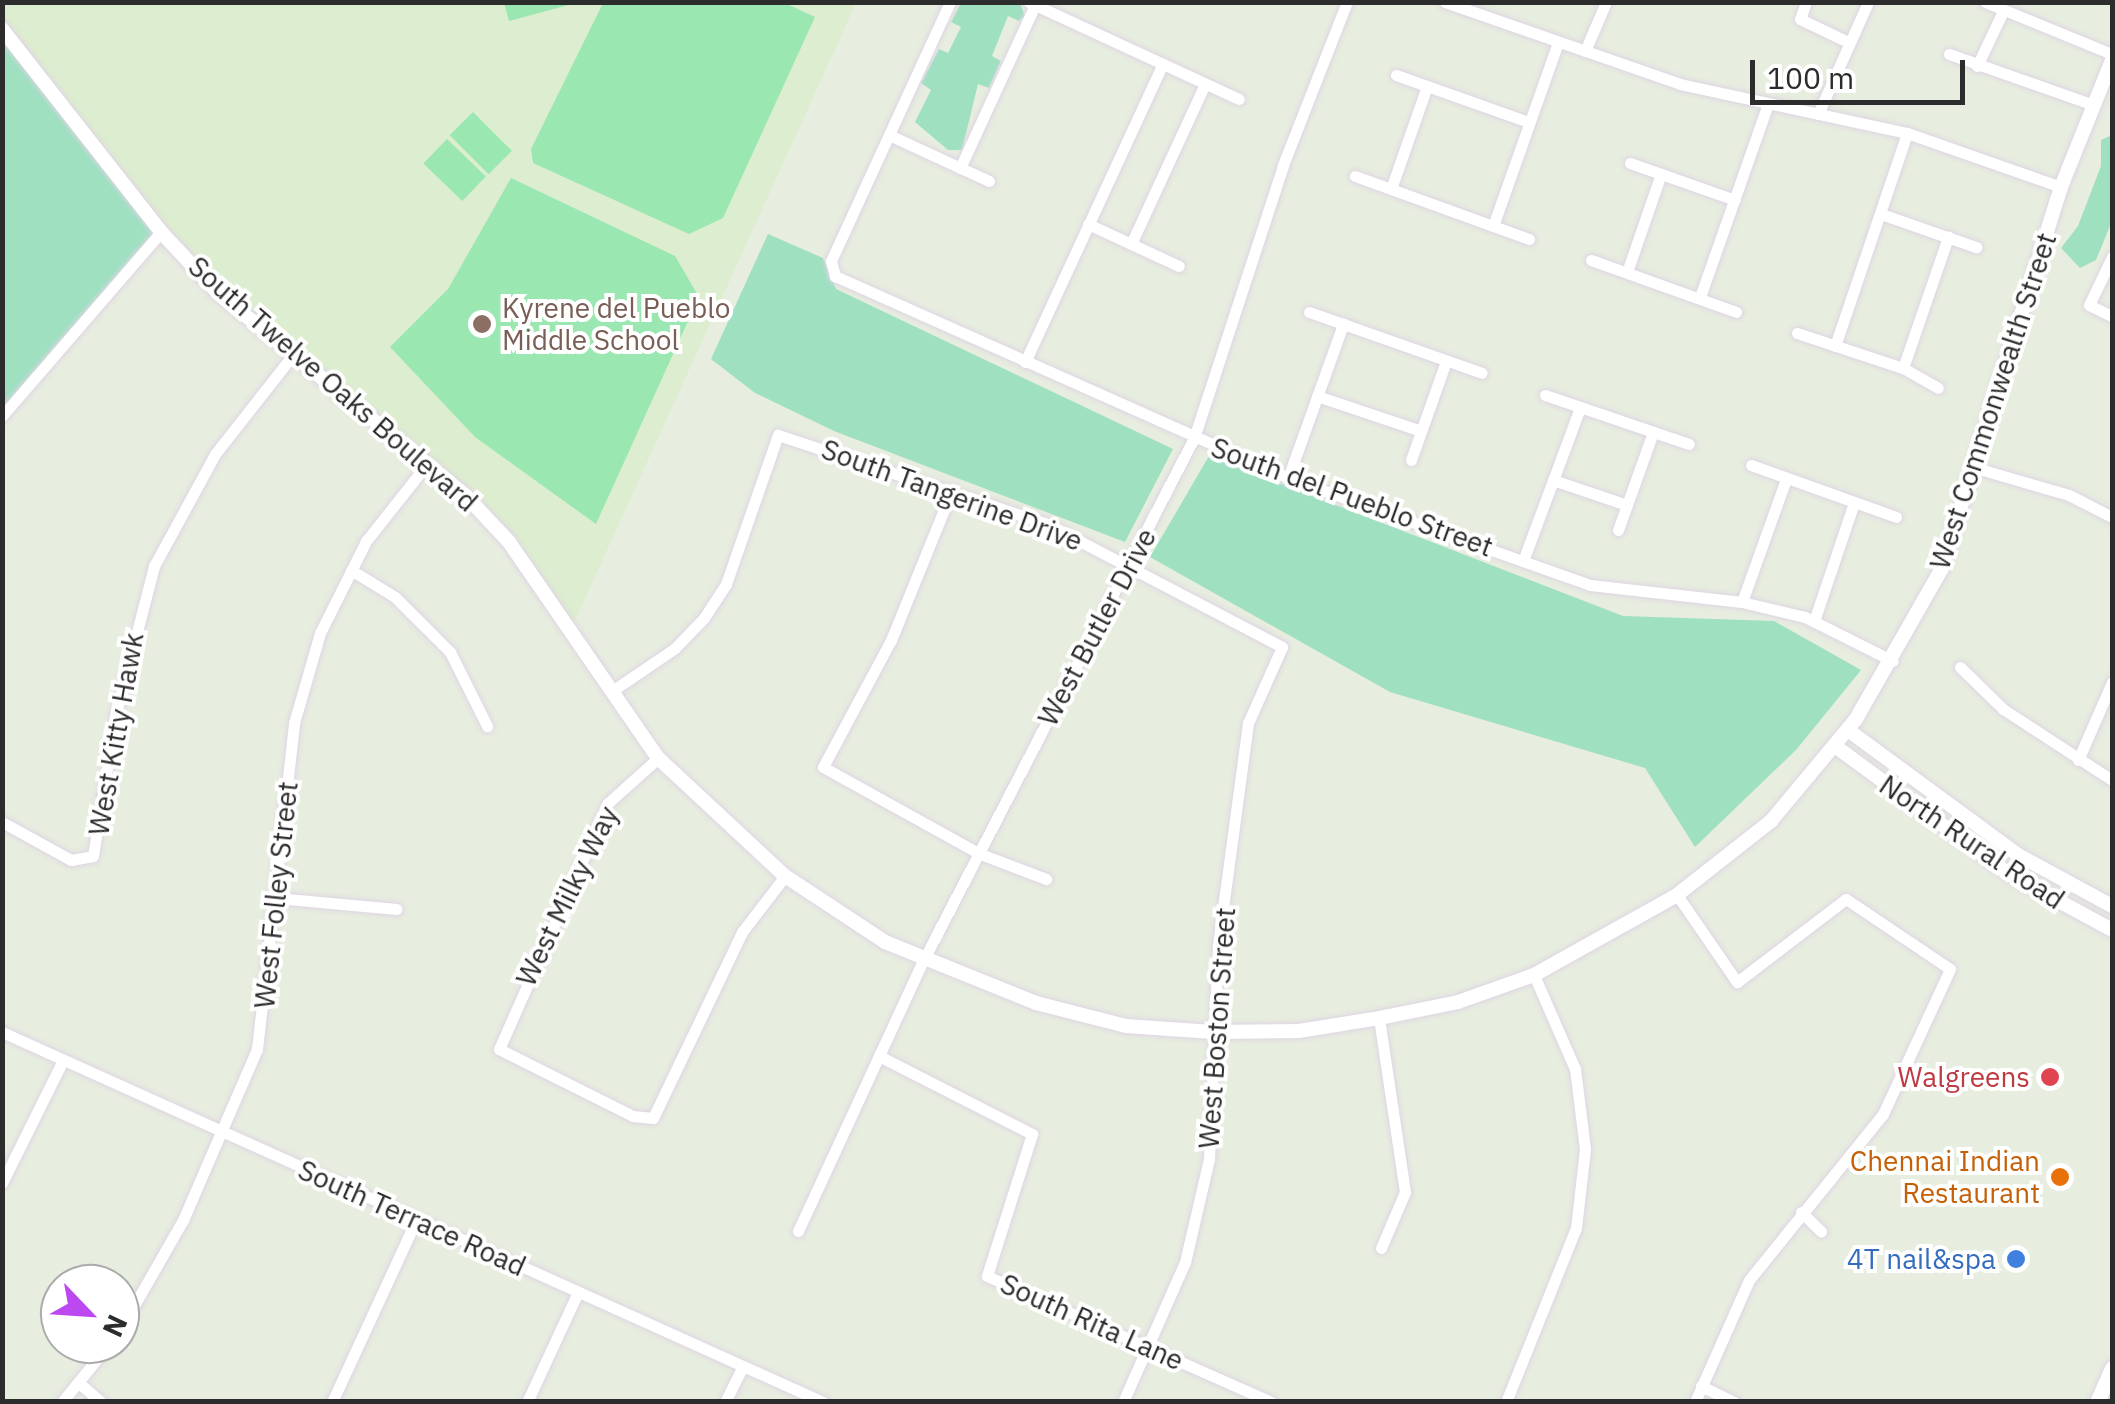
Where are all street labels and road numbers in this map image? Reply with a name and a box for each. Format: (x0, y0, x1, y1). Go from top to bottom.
street label: West Commonwealth Street (1923, 229, 2063, 573)
street label: South Twelve Oaks Boulevard (182, 249, 484, 519)
street label: South del Pueblo Street (1207, 430, 1497, 564)
street label: South Tangerine Drive (817, 432, 1087, 558)
street label: West Butler Drive (1031, 523, 1163, 731)
street label: West Kitty Hawk (82, 630, 150, 838)
street label: North Rural Road (1873, 768, 2071, 916)
street label: West Folley Street (247, 780, 305, 1010)
street label: West Milky Way (509, 801, 625, 991)
street label: West Boston Street (1192, 906, 1242, 1150)
street label: South Terrace Road (293, 1153, 531, 1283)
street label: South Rita Lane (995, 1267, 1189, 1377)

